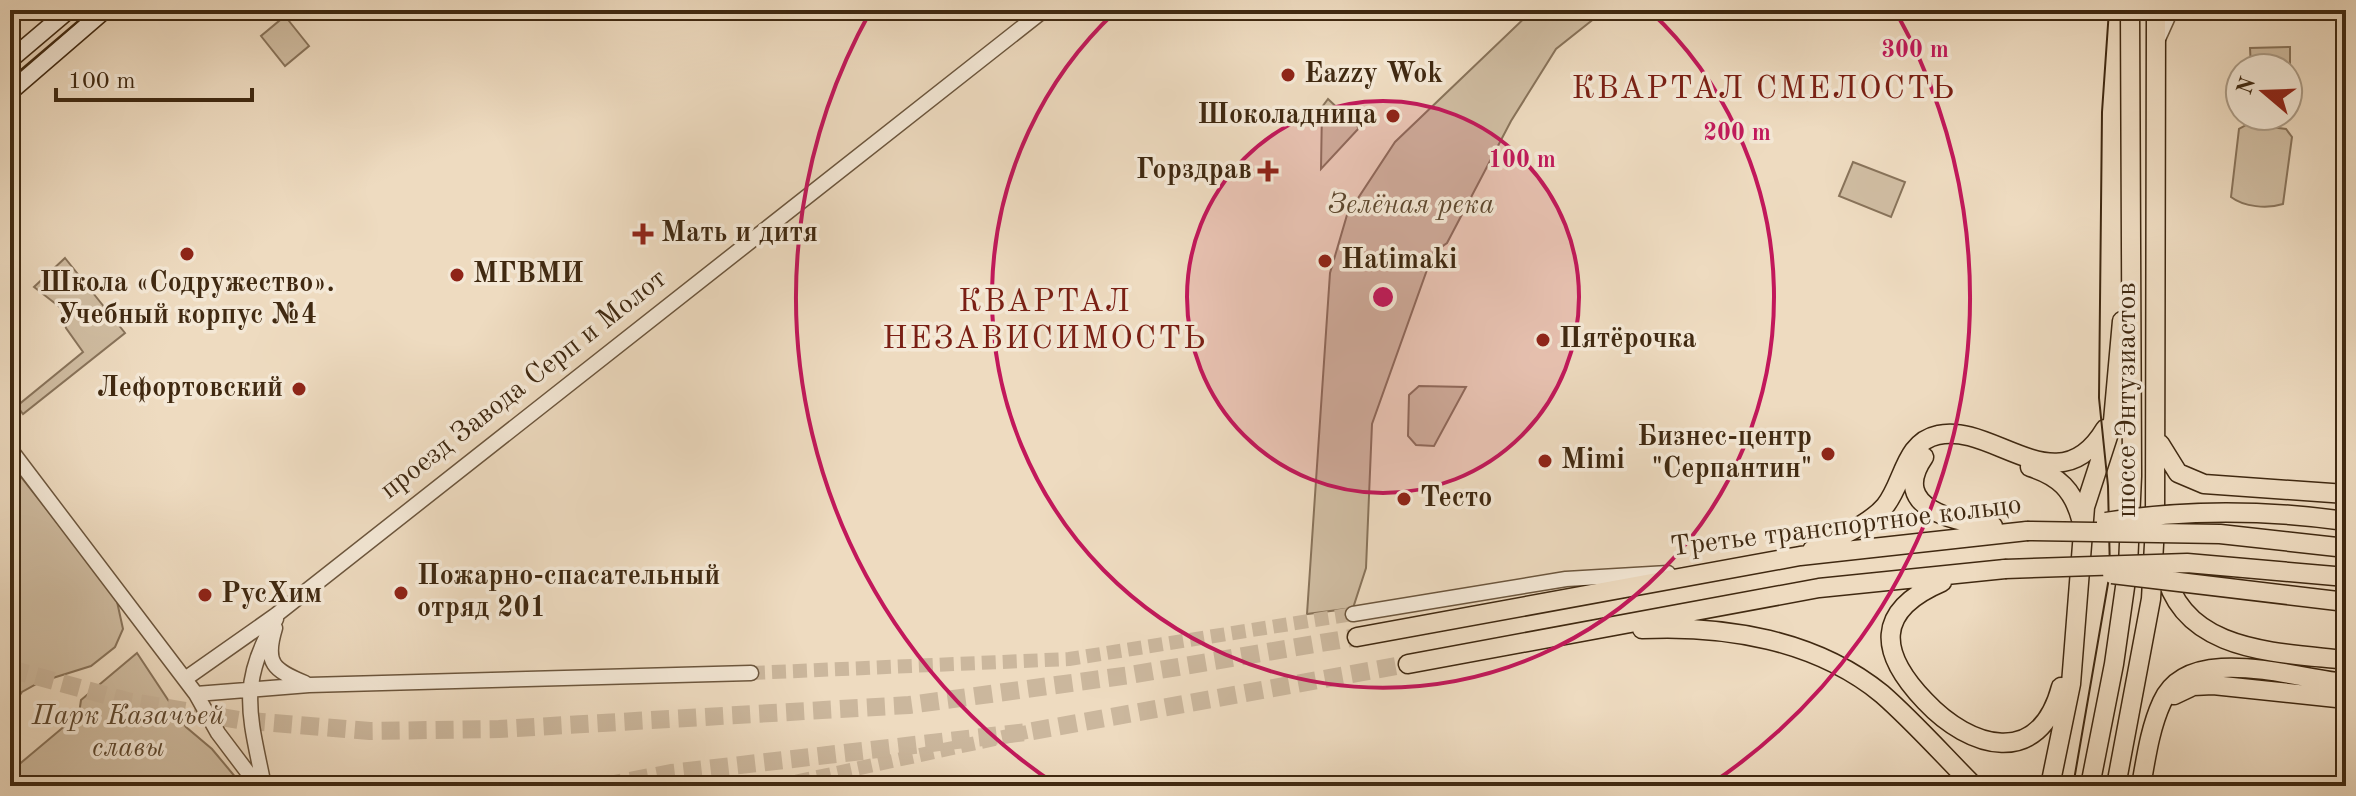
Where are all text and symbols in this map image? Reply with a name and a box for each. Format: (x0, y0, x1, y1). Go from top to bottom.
text: 300 m (1881, 39, 1949, 63)
scale bar (56, 52, 252, 102)
north arrow (2224, 52, 2304, 132)
place label: Eazzy Wok (1304, 61, 1443, 89)
marker: Eazzy Wok (1279, 66, 1297, 84)
text: 100 m (68, 70, 136, 94)
district label: КВАРТАЛ СМЕЛОСТЬ (1572, 74, 1956, 106)
text: N (2234, 74, 2260, 98)
place label: Шоколадница (1197, 102, 1377, 130)
marker: Шоколадница (1384, 107, 1402, 125)
text: 200 m (1703, 122, 1771, 146)
text: 100 m (1488, 149, 1556, 173)
place label: Горздрав (1136, 157, 1252, 185)
marker: Горздрав (1259, 162, 1277, 180)
park label: Зелёная река (1328, 191, 1494, 220)
place label: Мать и дитя (661, 220, 818, 248)
marker: Мать и дитя (632, 223, 654, 245)
marker: Школа «Содружество». Учебный корпус №4 (178, 245, 196, 263)
place label: Hatimaki (1341, 247, 1457, 275)
marker: Hatimaki (1316, 252, 1334, 270)
place label: МГВМИ (473, 261, 584, 289)
street label: проезд Завода Серп и Молот (376, 265, 672, 505)
marker: МГВМИ (448, 266, 466, 284)
place label: Школа «Содружество». Учебный корпус №4 (39, 269, 335, 330)
street label: шоссе Энтузиастов (2114, 282, 2142, 518)
centre of rings (1369, 283, 1397, 311)
district label: КВАРТАЛ НЕЗАВИСИМОСТЬ (882, 287, 1208, 356)
place label: Пятёрочка (1559, 326, 1696, 354)
marker: Пятёрочка (1534, 331, 1552, 349)
place label: Лефортовский (97, 375, 283, 403)
marker: Лефортовский (290, 380, 308, 398)
place label: Бизнес-центр "Серпантин" (1637, 424, 1812, 484)
marker: Бизнес-центр "Серпантин" (1819, 445, 1837, 463)
place label: Mimi (1561, 447, 1625, 475)
marker: Mimi (1536, 452, 1554, 470)
place label: Тесто (1420, 485, 1492, 513)
marker: Тесто (1395, 490, 1413, 508)
street label: Третье транспортное кольцо (1669, 492, 2023, 562)
place label: Пожарно-спасательный отряд 201 (417, 563, 720, 623)
place label: РусХим (221, 581, 322, 609)
marker: Пожарно-спасательный отряд 201 (392, 584, 410, 602)
marker: РусХим (196, 586, 214, 604)
park label: Парк Казачьей славы (31, 703, 224, 763)

